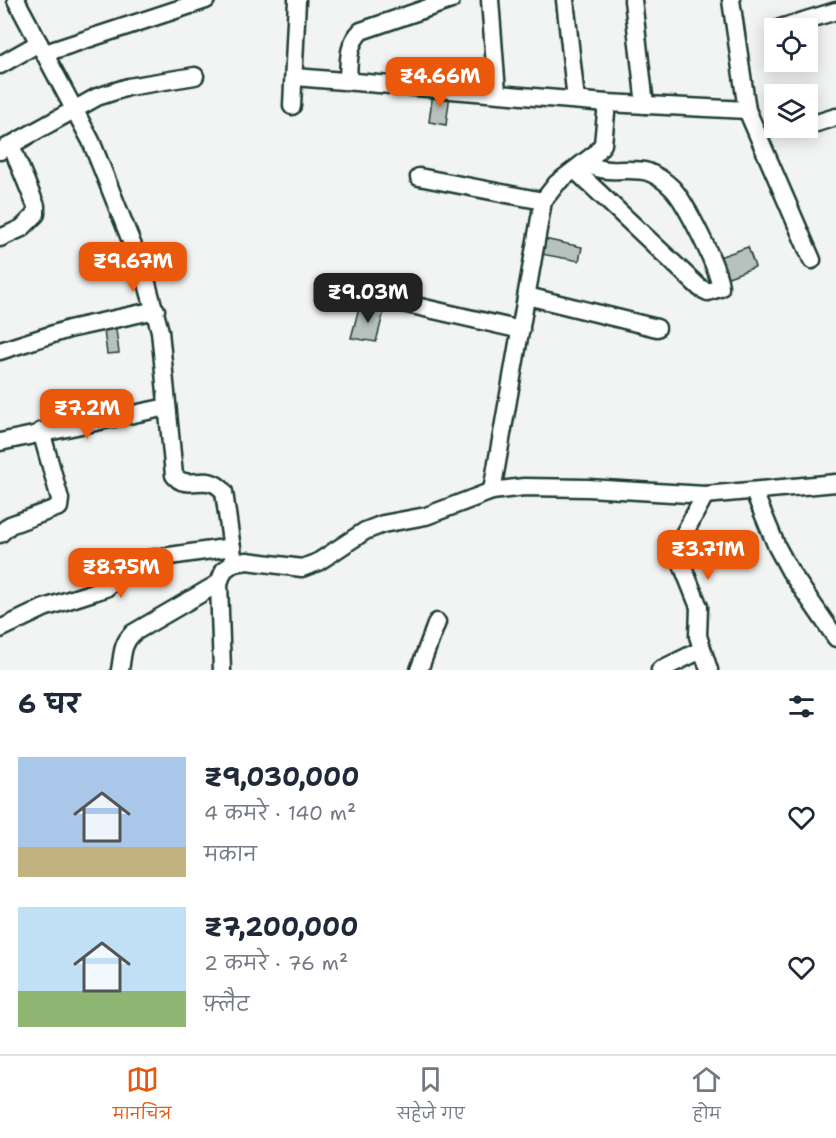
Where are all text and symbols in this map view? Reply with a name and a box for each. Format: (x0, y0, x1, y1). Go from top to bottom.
map controls (764, 18, 818, 138)
button: locate (764, 18, 818, 72)
pin: ₹4.66M (391, 57, 489, 108)
text: ₹4.66M (400, 63, 480, 89)
button: layers (764, 84, 818, 138)
pin: ₹9.67M (84, 242, 182, 293)
text: ₹9.67M (93, 248, 173, 274)
pin: ₹9.03M (319, 273, 417, 324)
text: ₹9.03M (328, 279, 408, 305)
pin: ₹7.2M (45, 389, 129, 440)
text: ₹7.2M (54, 395, 120, 421)
pin: ₹3.71M (659, 530, 757, 581)
text: ₹3.71M (671, 536, 745, 562)
pin: ₹8.75M (72, 548, 170, 599)
text: ₹8.75M (82, 554, 160, 580)
text: 6 घर (18, 686, 80, 721)
icon: filters (785, 690, 818, 723)
text: ₹9,030,000 (204, 759, 359, 794)
icon: home (66, 781, 138, 853)
text: 4 कमरे · 140 m² (204, 800, 356, 826)
icon: heart (785, 801, 818, 834)
text: मकान (204, 841, 257, 867)
text: ₹7,200,000 (204, 909, 358, 944)
icon: home (66, 931, 138, 1003)
text: 2 कमरे · 76 m² (204, 950, 348, 976)
icon: heart (785, 951, 818, 984)
text: फ़्लैट (204, 991, 250, 1017)
tab: मानचित्र (113, 1063, 171, 1131)
tab: सहेजे गए (397, 1063, 465, 1131)
tab: होम (690, 1063, 723, 1131)

